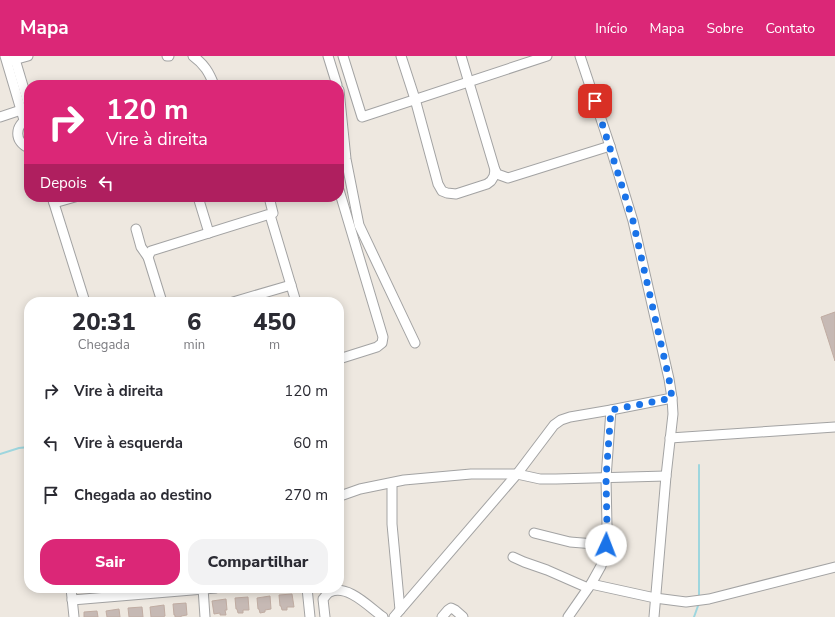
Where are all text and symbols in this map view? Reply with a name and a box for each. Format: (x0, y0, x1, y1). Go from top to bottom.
text: Mapa (20, 15, 69, 41)
text: Início (595, 19, 627, 38)
text: Mapa (649, 19, 684, 38)
text: Sobre (706, 19, 743, 38)
text: Contato (765, 19, 815, 38)
pin (578, 84, 612, 118)
icon: arrive (584, 90, 606, 112)
text: 120 m (106, 91, 189, 129)
icon: right (40, 96, 92, 148)
text: Vire à direita (106, 127, 208, 151)
icon: left (95, 172, 117, 194)
text: Depois (40, 173, 87, 193)
text: 20:31 (72, 306, 136, 338)
text: 6 (187, 306, 202, 338)
text: 450 (253, 306, 296, 338)
text: Chegada (78, 336, 130, 354)
text: min (184, 336, 205, 354)
text: m (269, 336, 280, 354)
icon: right (40, 380, 62, 402)
text: Vire à direita (74, 381, 163, 401)
text: 120 m (284, 381, 328, 401)
icon: left (40, 432, 62, 454)
text: Vire à esquerda (74, 433, 183, 453)
text: 60 m (293, 433, 328, 453)
icon: arrive (40, 484, 62, 506)
text: Chegada ao destino (74, 485, 212, 505)
text: 270 m (284, 485, 328, 505)
position arrow (585, 524, 627, 566)
button: Sair (40, 539, 180, 585)
button: Compartilhar (188, 539, 328, 585)

